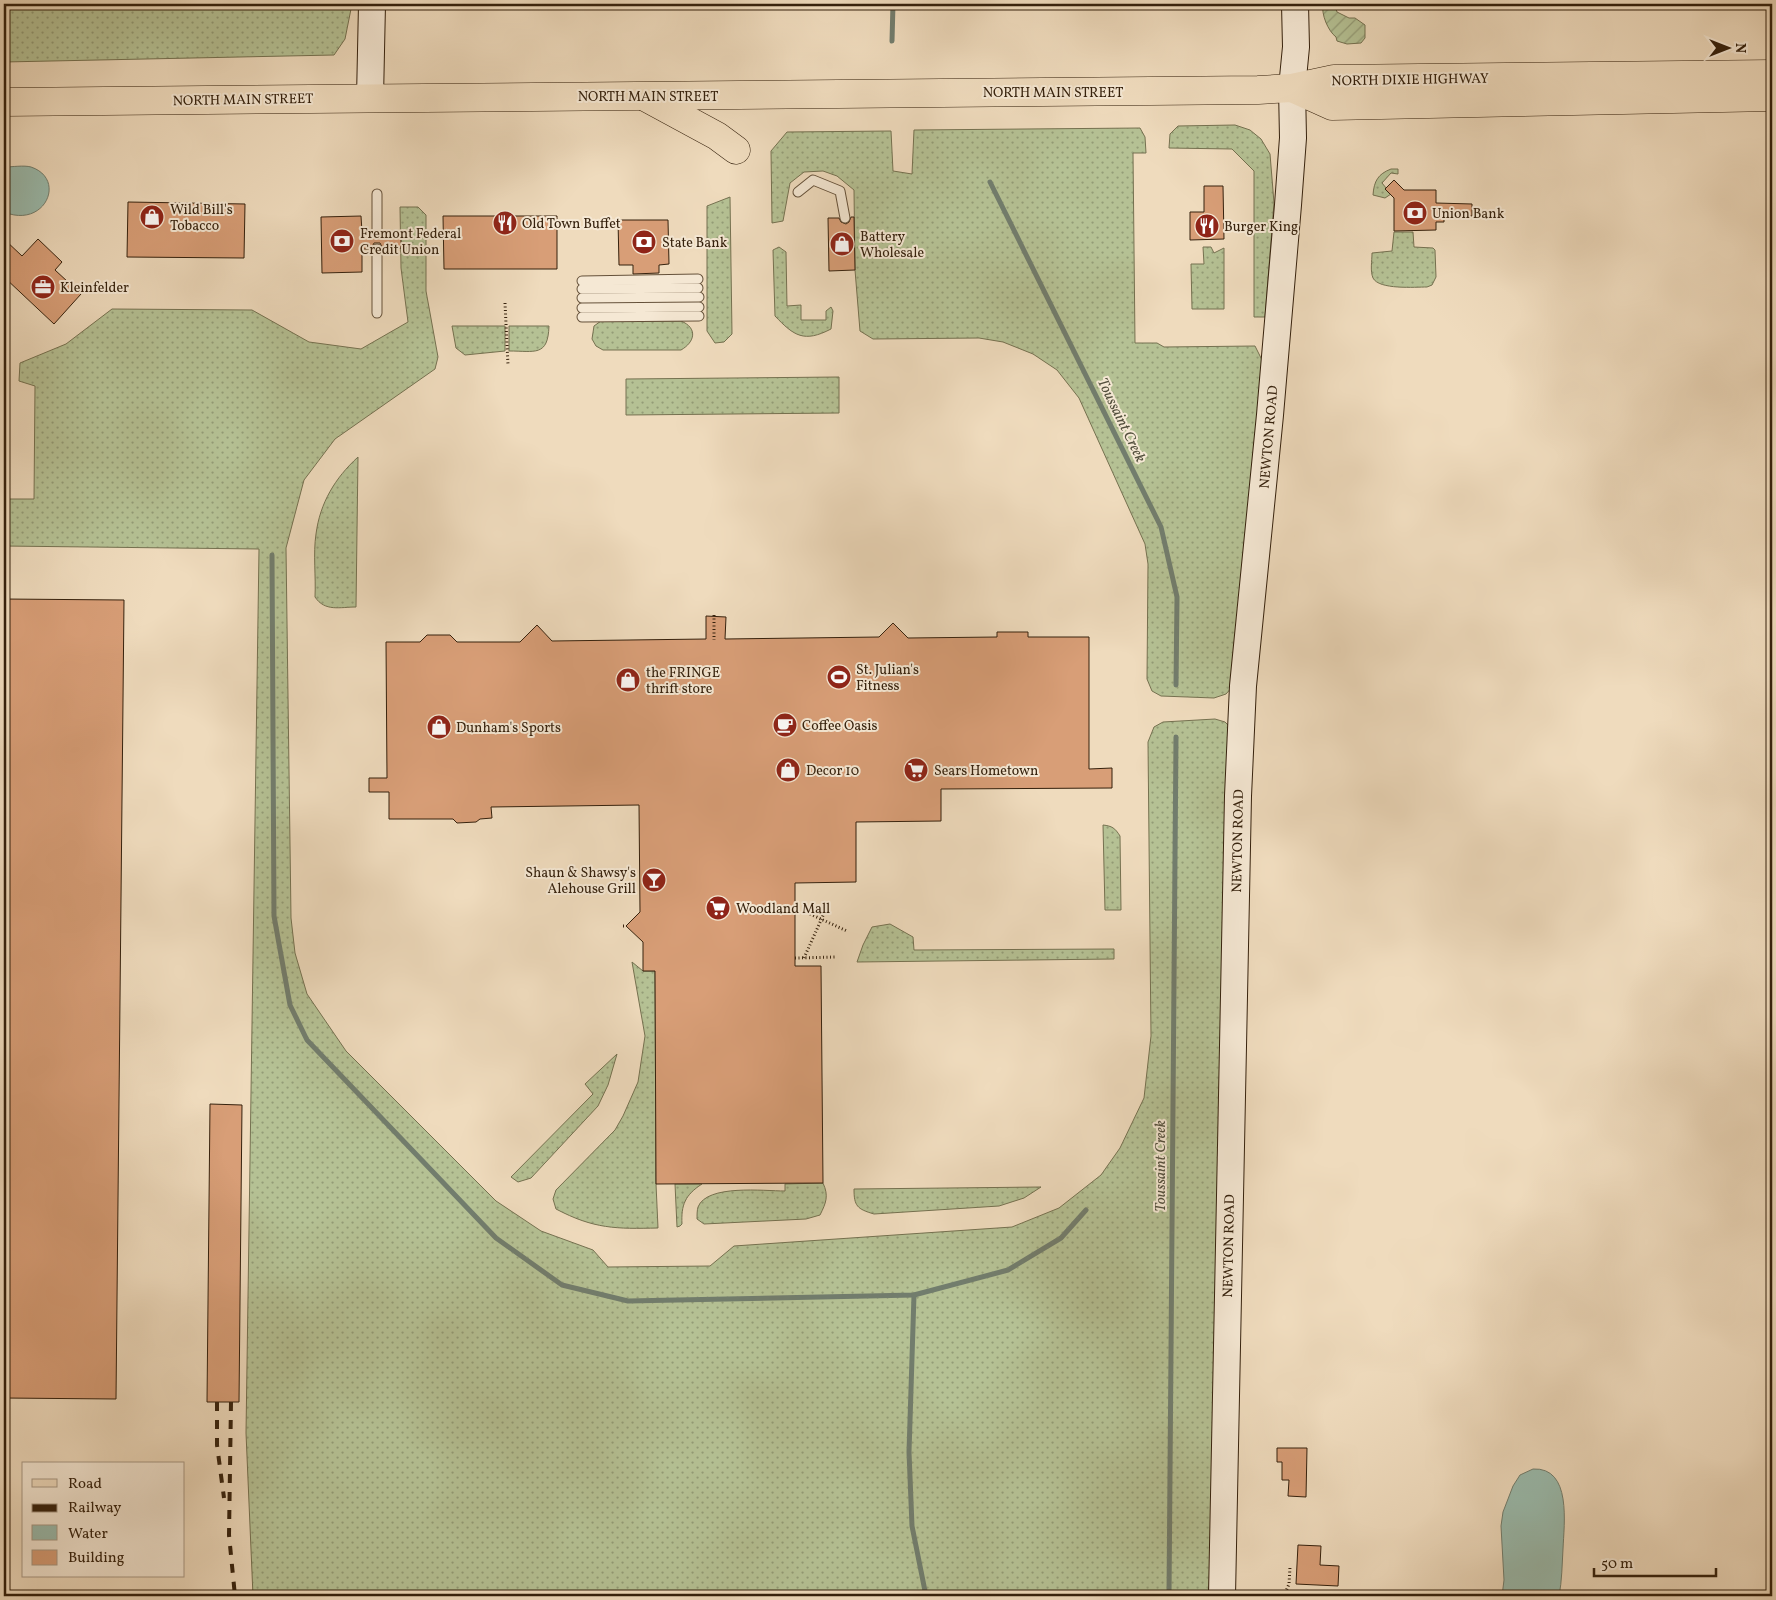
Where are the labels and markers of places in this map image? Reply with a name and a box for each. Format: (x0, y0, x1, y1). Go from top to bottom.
bank icon: Union Bank (1402, 200, 1428, 226)
place label: Wild Bill's Tobacco (170, 201, 233, 236)
shop icon: Wild Bill's Tobacco (139, 204, 165, 230)
place label: Union Bank (1432, 205, 1505, 224)
restaurant icon: Old Town Buffet (492, 210, 518, 236)
restaurant icon: Burger King (1194, 213, 1220, 239)
place label: Old Town Buffet (522, 215, 621, 234)
place label: Burger King (1224, 218, 1298, 237)
place label: Fremont Federal Credit Union (360, 225, 461, 260)
bank icon: Fremont Federal Credit Union (329, 228, 355, 254)
place label: Battery Wholesale (860, 228, 925, 263)
bank icon: State Bank (631, 229, 657, 255)
shop icon: Battery Wholesale (829, 231, 855, 257)
place label: State Bank (662, 234, 728, 253)
office icon: Kleinfelder (30, 274, 56, 300)
place label: Kleinfelder (60, 279, 129, 298)
place label: St. Julian's Fitness (856, 661, 919, 696)
place label: the FRINGE thrift store (646, 664, 720, 699)
sports icon: St. Julian's Fitness (826, 664, 852, 690)
shop icon: the FRINGE thrift store (615, 667, 641, 693)
cafe icon: Coffee Oasis (772, 712, 798, 738)
shop icon: Dunham's Sports (426, 714, 452, 740)
place label: Coffee Oasis (802, 717, 877, 736)
place label: Dunham's Sports (456, 719, 561, 738)
shop icon: Decor 10 (775, 757, 801, 783)
supermarket icon: Sears Hometown (903, 757, 929, 783)
place label: Decor 10 (806, 762, 859, 781)
place label: Sears Hometown (934, 762, 1038, 781)
place label: Shaun & Shawsy's Alehouse Grill (525, 864, 636, 899)
bar icon: Shaun & Shawsy's Alehouse Grill (641, 867, 667, 893)
supermarket icon: Woodland Mall (705, 895, 731, 921)
place label: Woodland Mall (736, 900, 830, 919)

